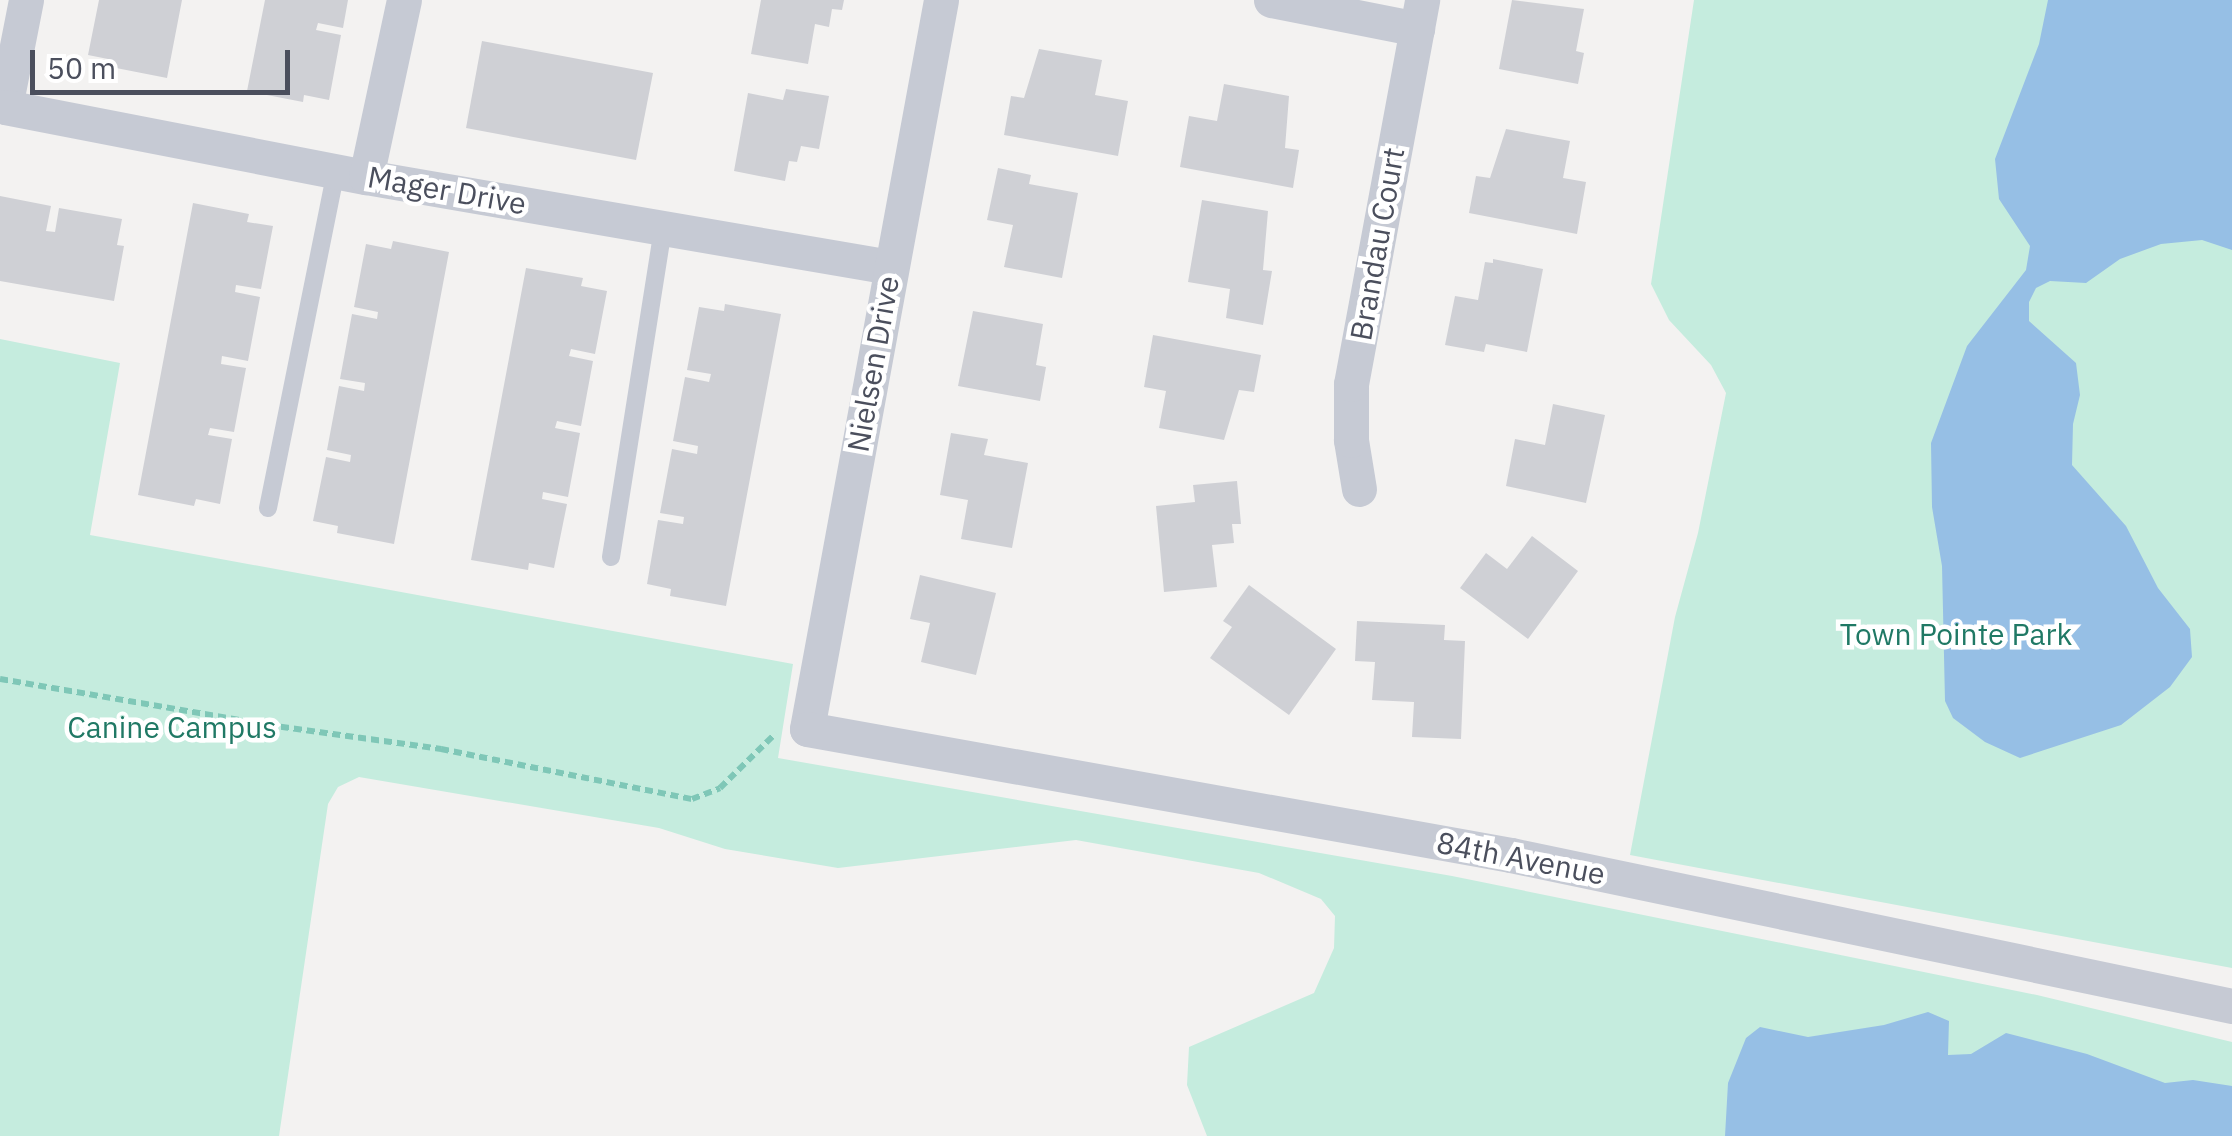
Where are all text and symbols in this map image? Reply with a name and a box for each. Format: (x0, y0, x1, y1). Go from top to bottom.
scale bar (35, 30, 295, 92)
text: 50 m (47, 48, 116, 87)
street label: Brandau Court (1342, 145, 1412, 343)
street label: Mager Drive (365, 158, 529, 222)
street label: Nielsen Drive (840, 273, 906, 455)
park label: Town Pointe Park (1840, 616, 2072, 652)
park label: Canine Campus (67, 709, 277, 745)
street label: 84th Avenue (1434, 824, 1608, 892)

